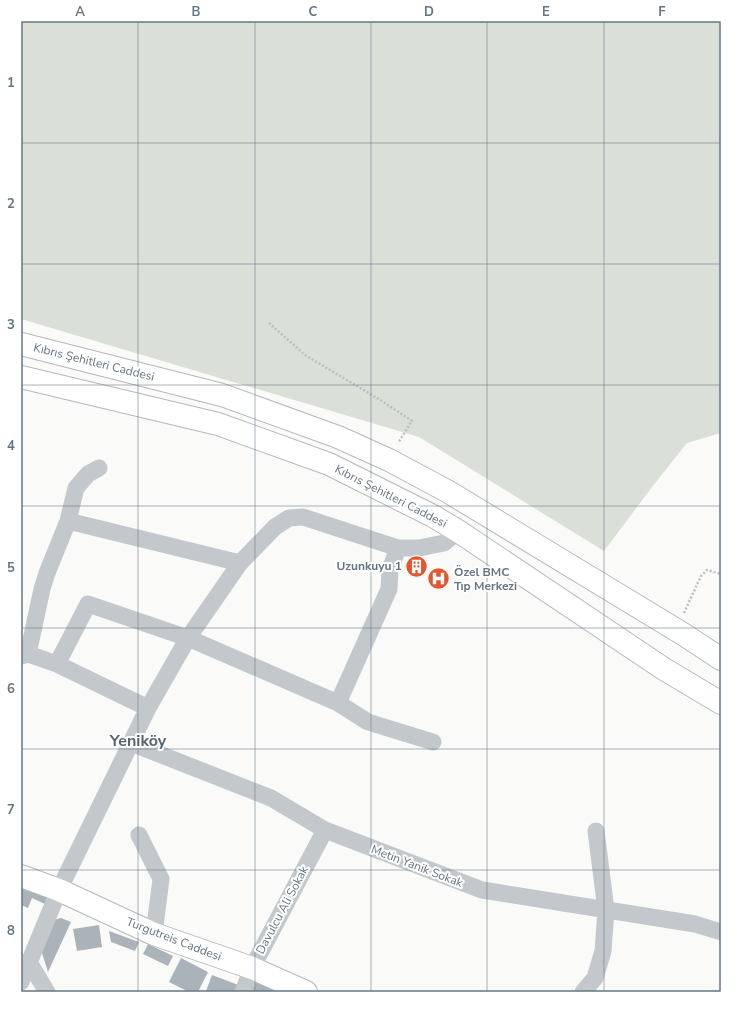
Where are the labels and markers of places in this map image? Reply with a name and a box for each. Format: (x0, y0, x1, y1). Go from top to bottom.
building icon: Uzunkuyu 1 (404, 553, 430, 579)
place label: Uzunkuyu 1 (336, 558, 402, 574)
place label: Özel BMC Tıp Merkezi (454, 564, 517, 594)
hospital icon: Özel BMC Tıp Merkezi (425, 566, 451, 592)

